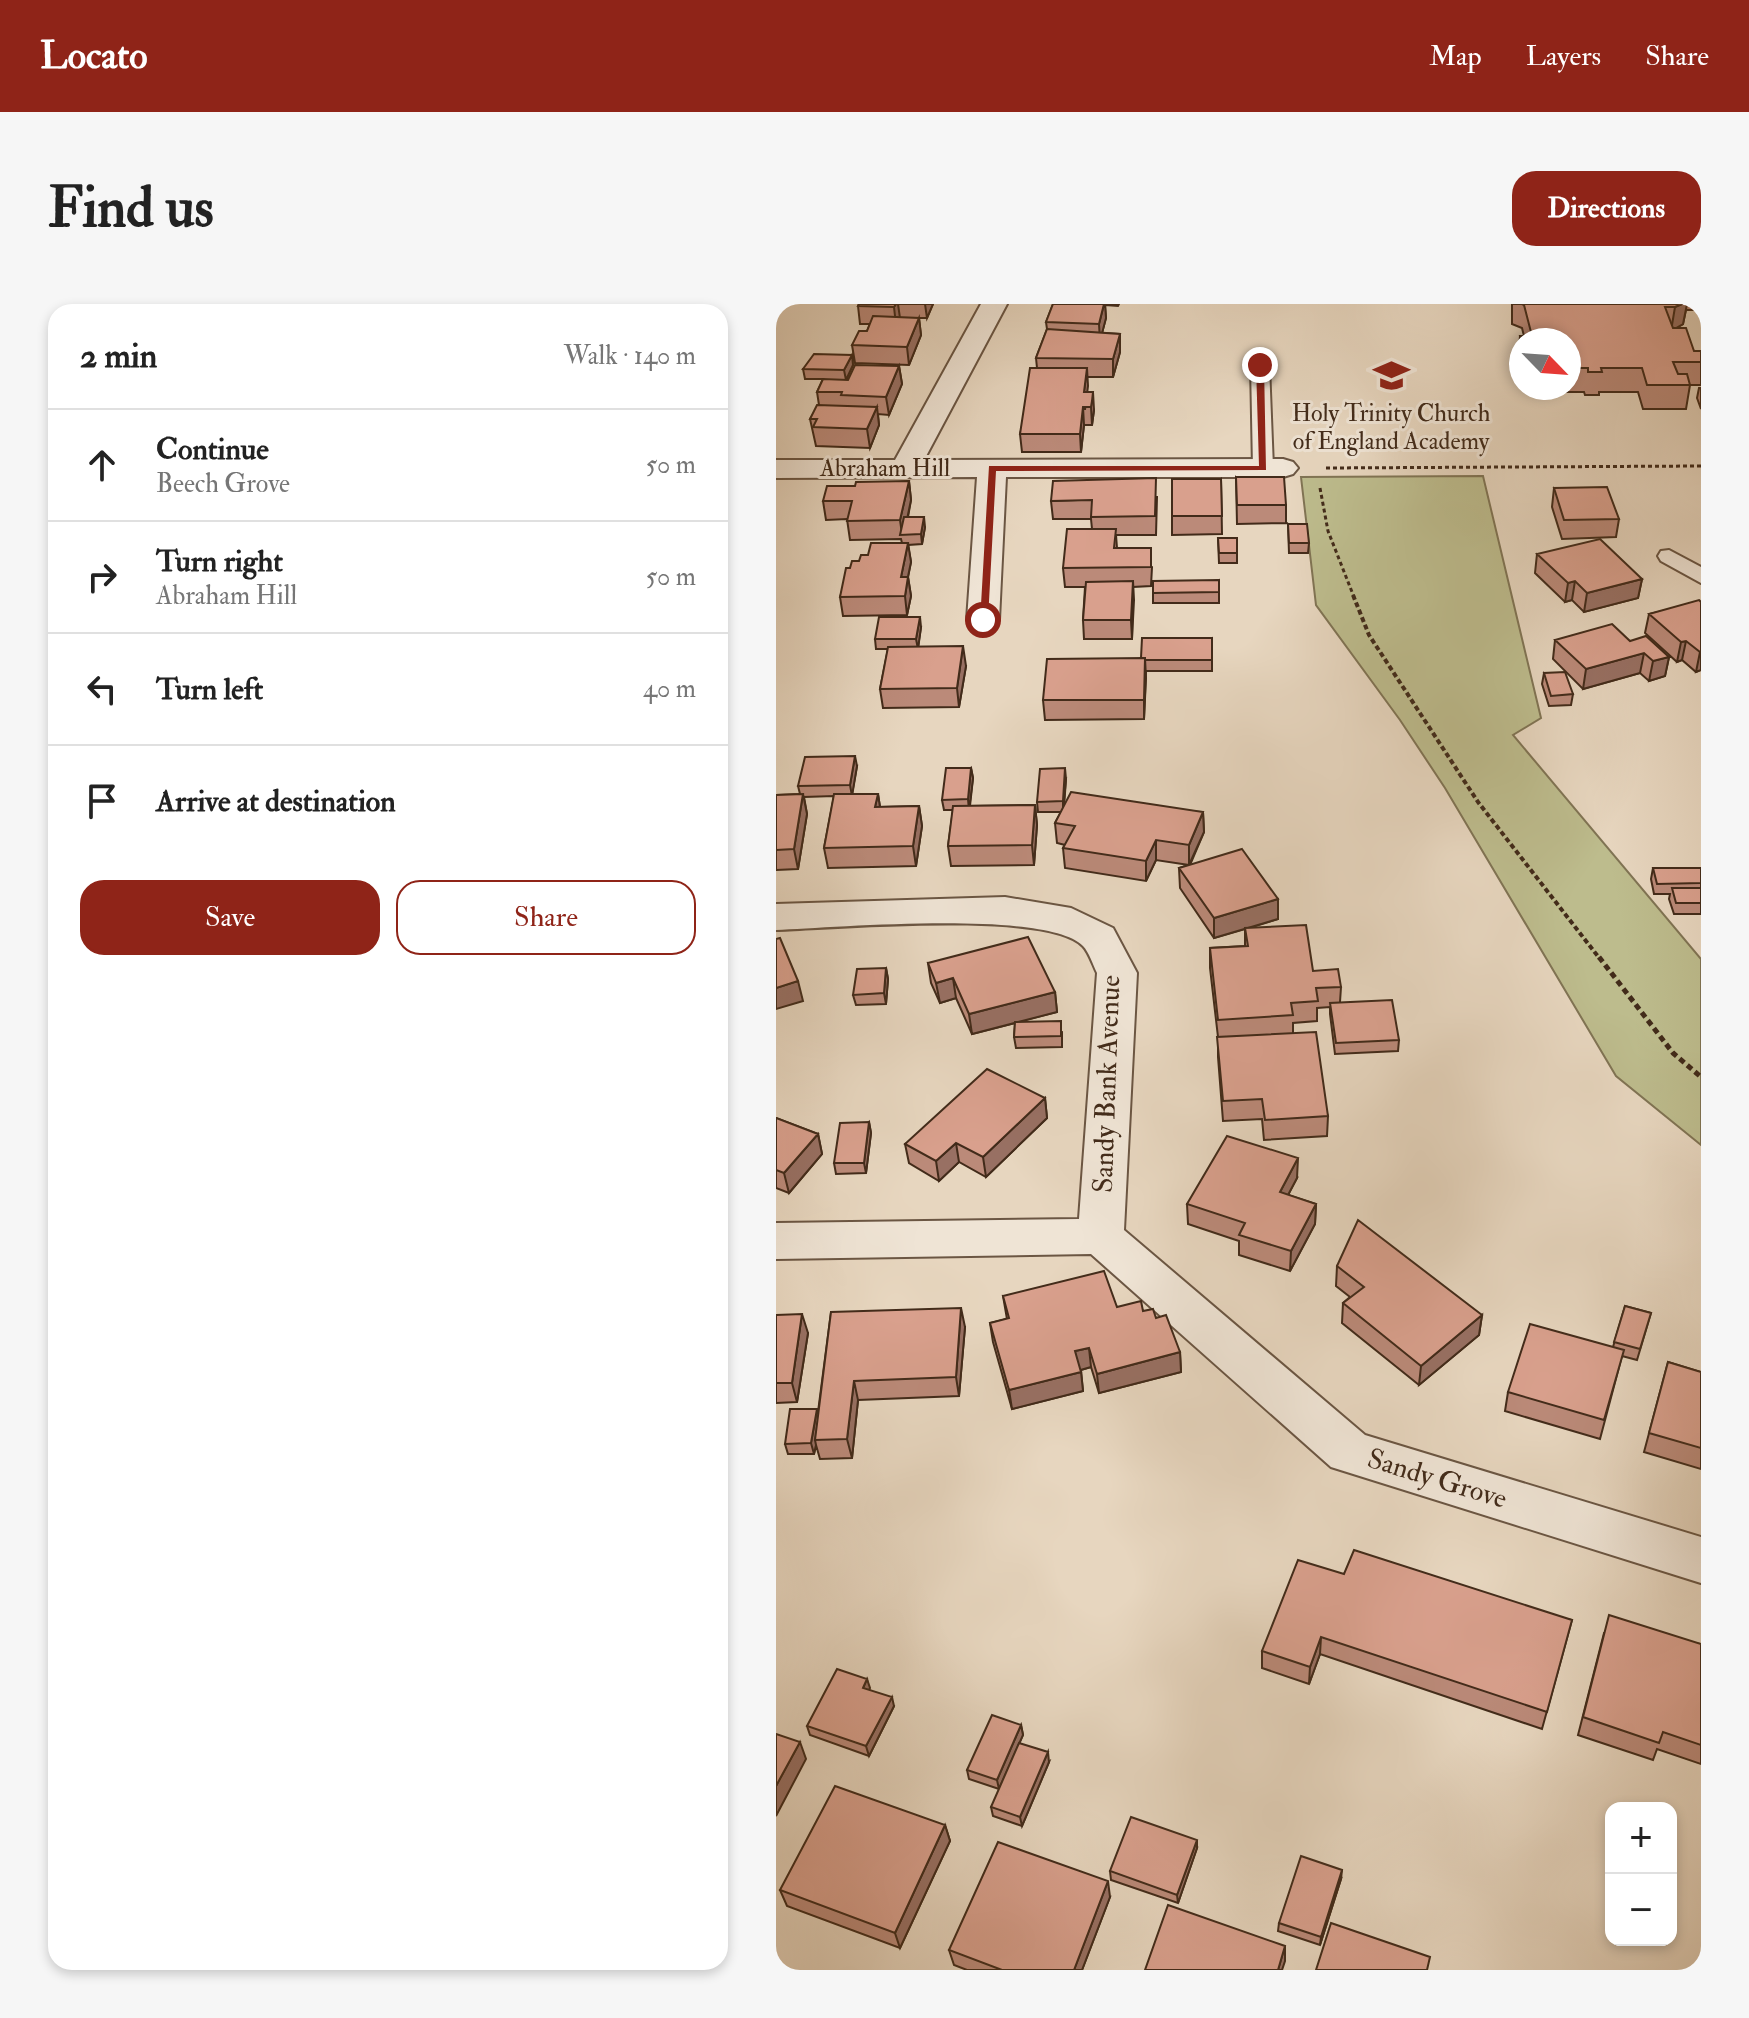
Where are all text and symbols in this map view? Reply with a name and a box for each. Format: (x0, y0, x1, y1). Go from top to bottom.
text: Locato (40, 32, 147, 80)
text: Map (1429, 39, 1482, 74)
text: Layers (1526, 39, 1601, 74)
text: Share (1645, 39, 1709, 74)
button: Directions (1512, 171, 1701, 246)
text: Find us (48, 173, 214, 244)
north arrow (1509, 328, 1581, 400)
text: 2 min (80, 335, 157, 378)
text: Walk · 140 m (564, 340, 696, 372)
route end (1242, 347, 1278, 383)
school or university icon: Holy Trinity Church of England Academy (1372, 357, 1410, 395)
place label: Holy Trinity Church of England Academy (1292, 398, 1491, 457)
text: Continue (156, 431, 269, 468)
icon: ahead (80, 443, 124, 487)
text: 50 m (646, 449, 696, 481)
street label: Abraham Hill (819, 453, 950, 484)
text: Beech Grove (156, 468, 290, 500)
text: Turn right (156, 543, 283, 580)
icon: right (80, 555, 124, 599)
text: 50 m (646, 561, 696, 593)
text: Abraham Hill (156, 580, 297, 612)
route start (965, 602, 1001, 638)
icon: left (80, 667, 124, 711)
text: Turn left (156, 671, 263, 708)
text: 40 m (643, 673, 696, 705)
icon: arrive (80, 779, 124, 823)
text: Arrive at destination (156, 783, 396, 820)
button: Save (80, 880, 380, 955)
button: Share (396, 880, 696, 955)
street label: Sandy Bank Avenue (1086, 974, 1128, 1194)
street label: Sandy Grove (1363, 1441, 1511, 1517)
map controls (1605, 1802, 1677, 1946)
button: + (1605, 1802, 1677, 1874)
button: − (1605, 1874, 1677, 1946)

